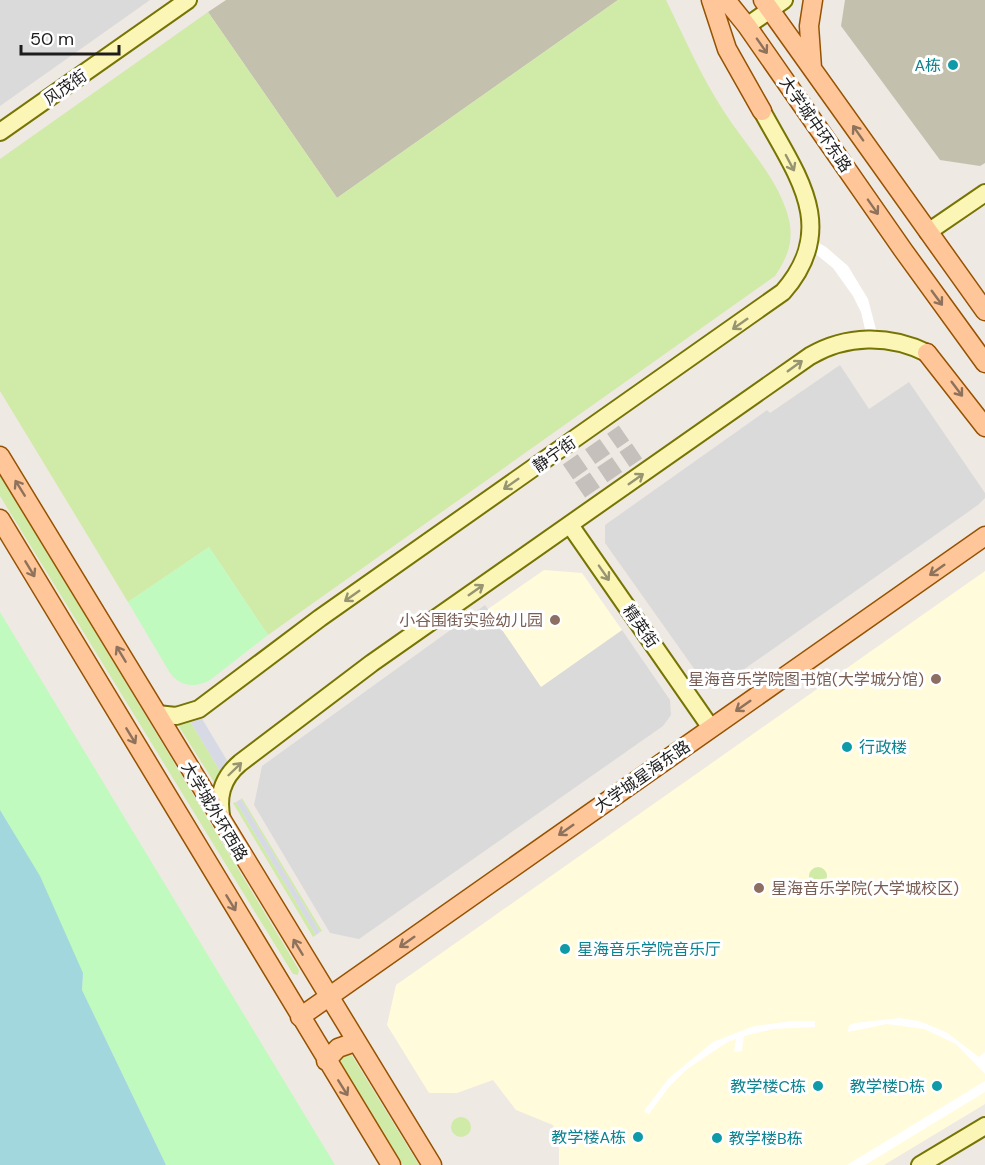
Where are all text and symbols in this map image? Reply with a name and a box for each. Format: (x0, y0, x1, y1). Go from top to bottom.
scale bar (21, 18, 118, 56)
text: 50 m (30, 27, 74, 51)
one-way arrow (756, 38, 768, 54)
place label: A栋 (914, 55, 941, 76)
marker: A栋 (946, 58, 960, 72)
street label: 风茂街 (40, 65, 91, 110)
street label: 大学城中环东路 (775, 72, 856, 176)
one-way arrow (852, 126, 864, 142)
one-way arrow (784, 154, 796, 171)
one-way arrow (867, 198, 879, 214)
one-way arrow (931, 290, 943, 306)
one-way arrow (732, 318, 748, 330)
one-way arrow (787, 360, 803, 373)
one-way arrow (951, 381, 963, 397)
street label: 静宁街 (529, 432, 580, 477)
one-way arrow (627, 473, 644, 485)
one-way arrow (504, 478, 520, 490)
one-way arrow (13, 479, 26, 496)
one-way arrow (25, 560, 37, 577)
one-way arrow (930, 563, 946, 576)
one-way arrow (597, 564, 610, 581)
one-way arrow (467, 584, 484, 596)
one-way arrow (344, 590, 360, 602)
street label: 精英街 (618, 601, 663, 652)
place label: 小谷围街实验幼儿园 (399, 610, 543, 631)
marker: 小谷围街实验幼儿园 (548, 613, 562, 627)
one-way arrow (115, 646, 127, 663)
place label: 星海音乐学院图书馆(大学城分馆) (688, 669, 924, 690)
marker: 星海音乐学院图书馆(大学城分馆) (929, 672, 943, 686)
one-way arrow (736, 700, 752, 712)
one-way arrow (125, 727, 137, 744)
street label: 大学城星海东路 (590, 736, 694, 817)
place label: 行政楼 (859, 737, 907, 758)
marker: 行政楼 (840, 740, 854, 754)
street label: 大学城外环西路 (177, 758, 252, 865)
one-way arrow (227, 761, 242, 776)
one-way arrow (559, 824, 575, 836)
place label: 星海音乐学院(大学城校区) (771, 878, 959, 899)
marker: 星海音乐学院(大学城校区) (752, 881, 766, 895)
one-way arrow (226, 894, 238, 911)
one-way arrow (399, 936, 415, 948)
one-way arrow (291, 939, 303, 956)
place label: 星海音乐学院音乐厅 (577, 939, 721, 960)
marker: 星海音乐学院音乐厅 (558, 942, 572, 956)
place label: 教学楼C栋 (731, 1076, 806, 1097)
place label: 教学楼D栋 (850, 1076, 925, 1097)
one-way arrow (338, 1079, 350, 1096)
marker: 教学楼C栋 (811, 1079, 825, 1093)
marker: 教学楼D栋 (930, 1079, 944, 1093)
place label: 教学楼A栋 (551, 1127, 626, 1148)
place label: 教学楼B栋 (729, 1128, 803, 1149)
marker: 教学楼A栋 (631, 1130, 645, 1144)
marker: 教学楼B栋 (710, 1131, 724, 1145)

